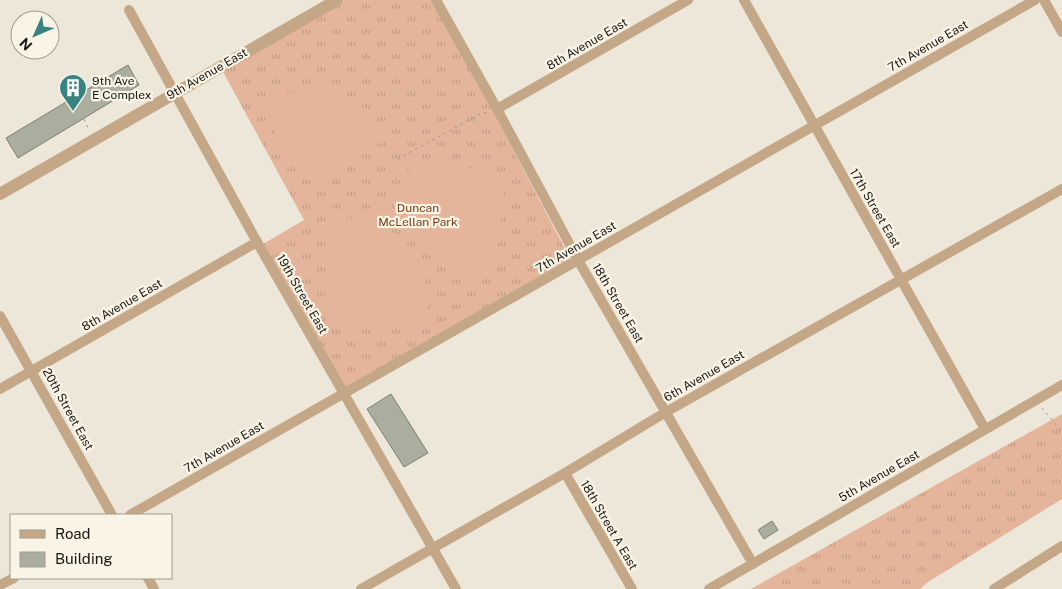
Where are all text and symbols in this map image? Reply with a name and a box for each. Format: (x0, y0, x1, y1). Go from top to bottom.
north arrow (10, 10, 60, 60)
street label: 8th Avenue East (544, 15, 630, 73)
street label: 7th Avenue East (885, 17, 971, 75)
text: N (16, 35, 35, 54)
street label: 9th Avenue East (164, 45, 250, 103)
building icon: 9th Ave E Complex (58, 73, 88, 112)
place label: 9th Ave E Complex (92, 74, 152, 102)
street label: 17th Street East (847, 166, 904, 250)
park label: Duncan McLellan Park (378, 201, 458, 229)
street label: 7th Avenue East (533, 218, 619, 276)
street label: 19th Street East (274, 252, 331, 336)
street label: 18th Street East (590, 261, 647, 346)
street label: 8th Avenue East (79, 276, 165, 334)
street label: 6th Avenue East (661, 347, 747, 405)
street label: 20th Street East (40, 366, 96, 453)
street label: 7th Avenue East (181, 418, 267, 476)
street label: 5th Avenue East (836, 447, 922, 505)
street label: 18th Street A East (578, 478, 641, 573)
legend (10, 514, 172, 579)
text: Road (55, 525, 91, 542)
text: Building (55, 550, 113, 567)

